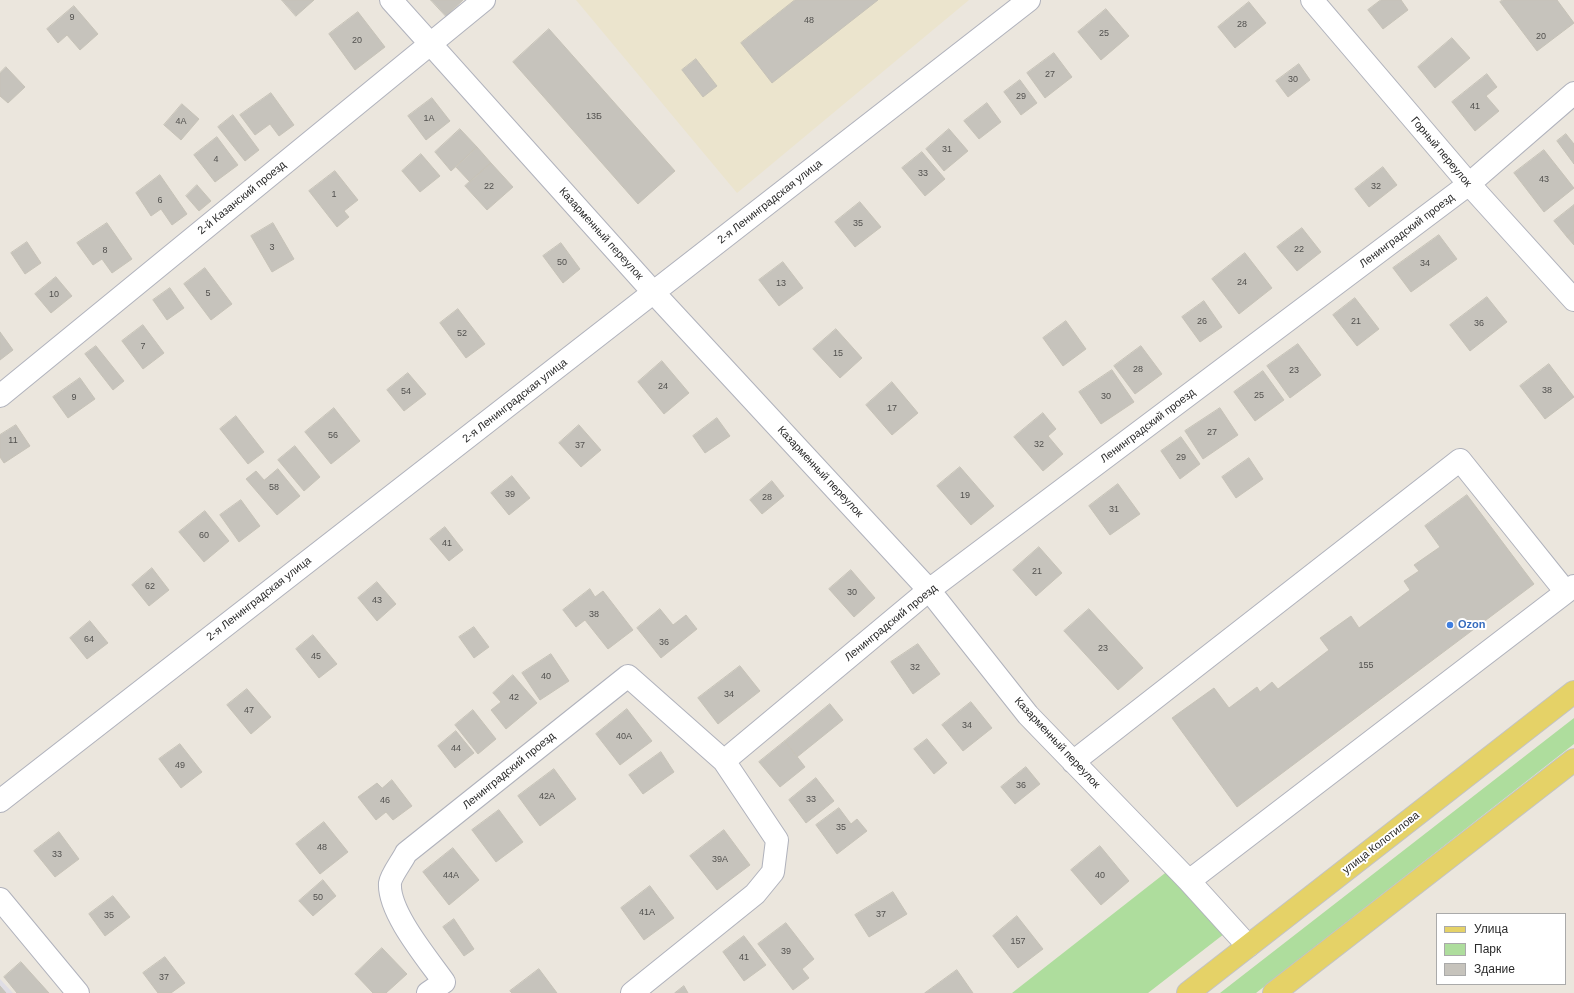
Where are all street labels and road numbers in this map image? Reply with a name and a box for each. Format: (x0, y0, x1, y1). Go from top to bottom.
street label: Горный переулок (1408, 114, 1474, 190)
street label: 2-я Ленинградская улица (715, 157, 825, 247)
street label: 2-й Казанский проезд (195, 158, 289, 238)
street label: Казарменный переулок (556, 185, 646, 283)
street label: Ленинградский проезд (1357, 191, 1457, 271)
street label: 2-я Ленинградская улица (460, 356, 570, 446)
street label: Ленинградский проезд (1098, 386, 1198, 466)
street label: Казарменный переулок (774, 424, 866, 520)
street label: 2-я Ленинградская улица (204, 554, 314, 644)
street label: Ленинградский проезд (842, 582, 940, 664)
street label: Казарменный переулок (1011, 695, 1103, 791)
street label: Ленинградский проезд (460, 730, 558, 812)
street label: улица Колотилова (1340, 809, 1422, 877)

